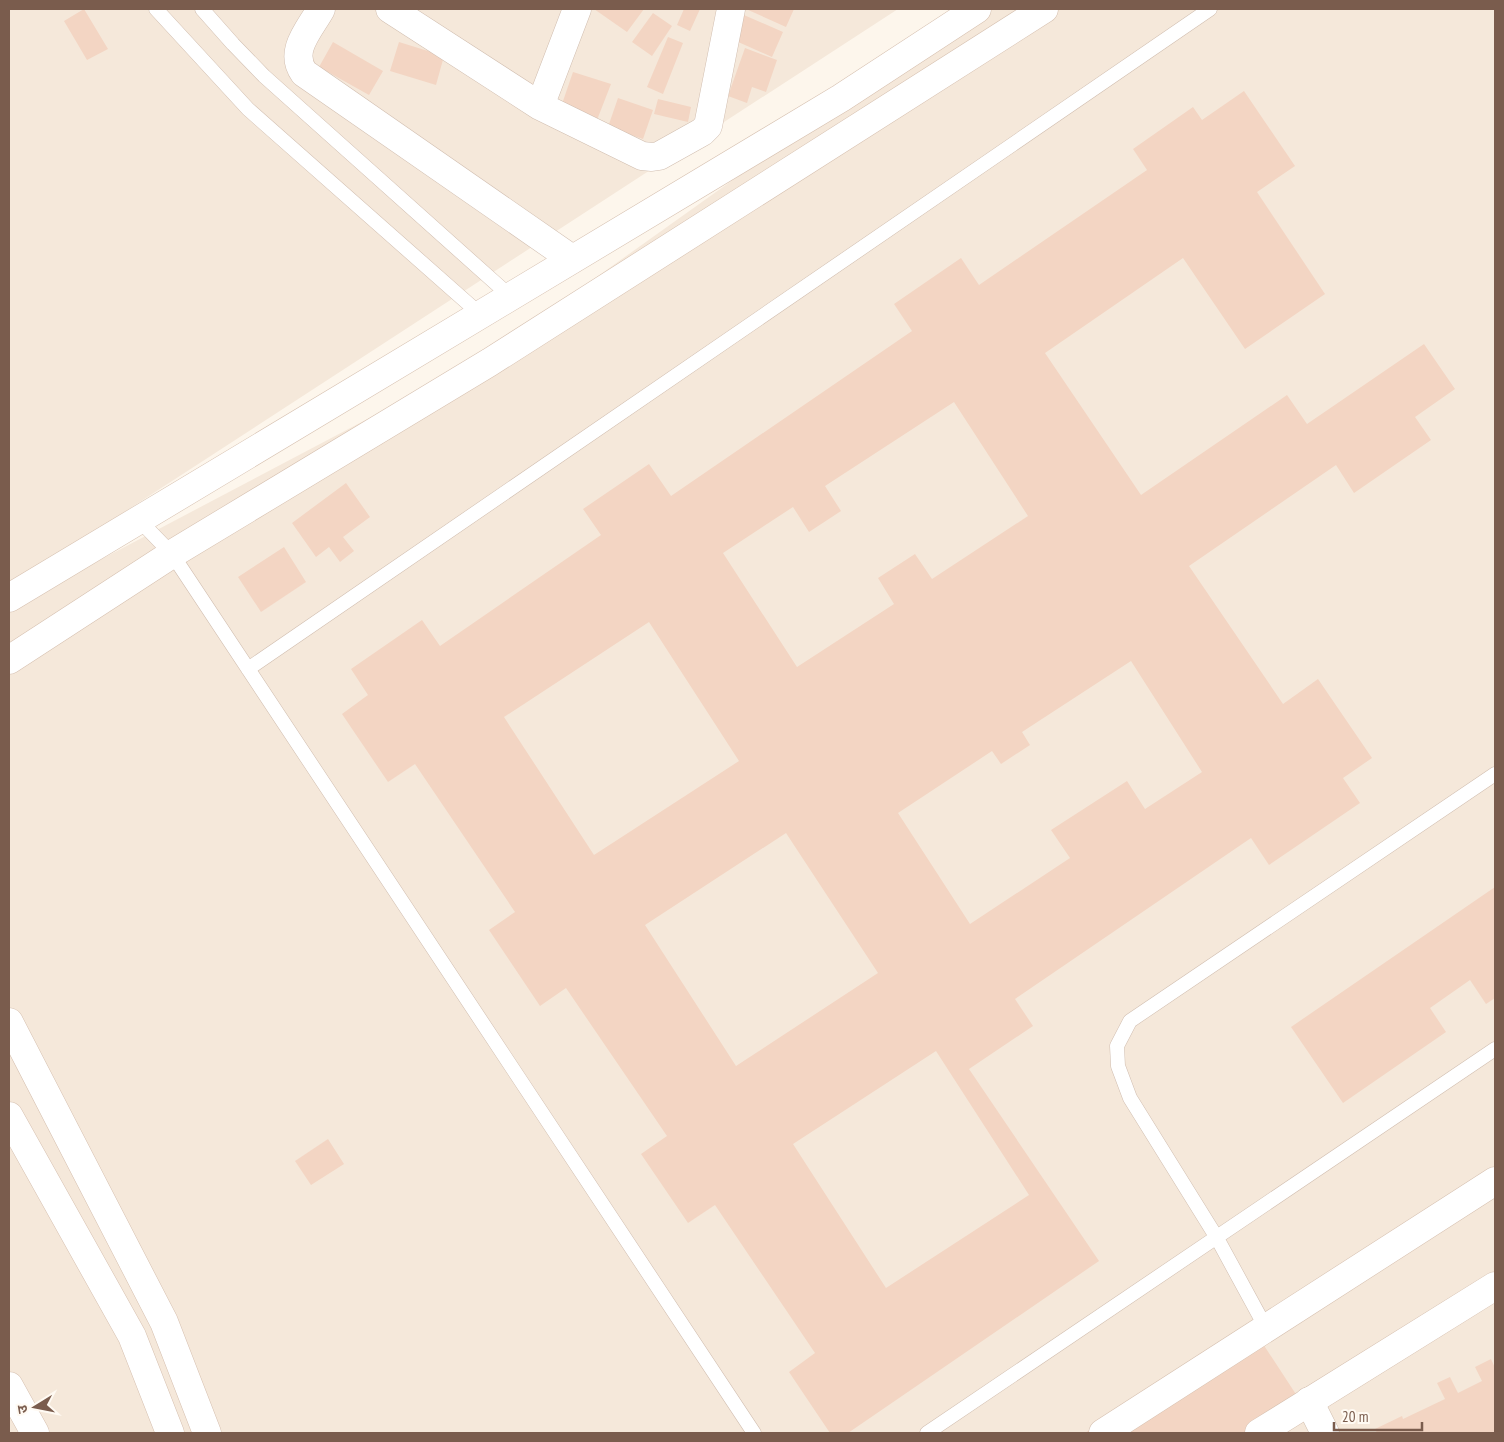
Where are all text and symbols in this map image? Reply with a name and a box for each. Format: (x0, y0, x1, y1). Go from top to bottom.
north arrow (10, 1382, 60, 1432)
scale bar (1334, 1400, 1422, 1432)
text: उ (12, 1403, 32, 1415)
text: 20 m (1342, 1407, 1368, 1426)

